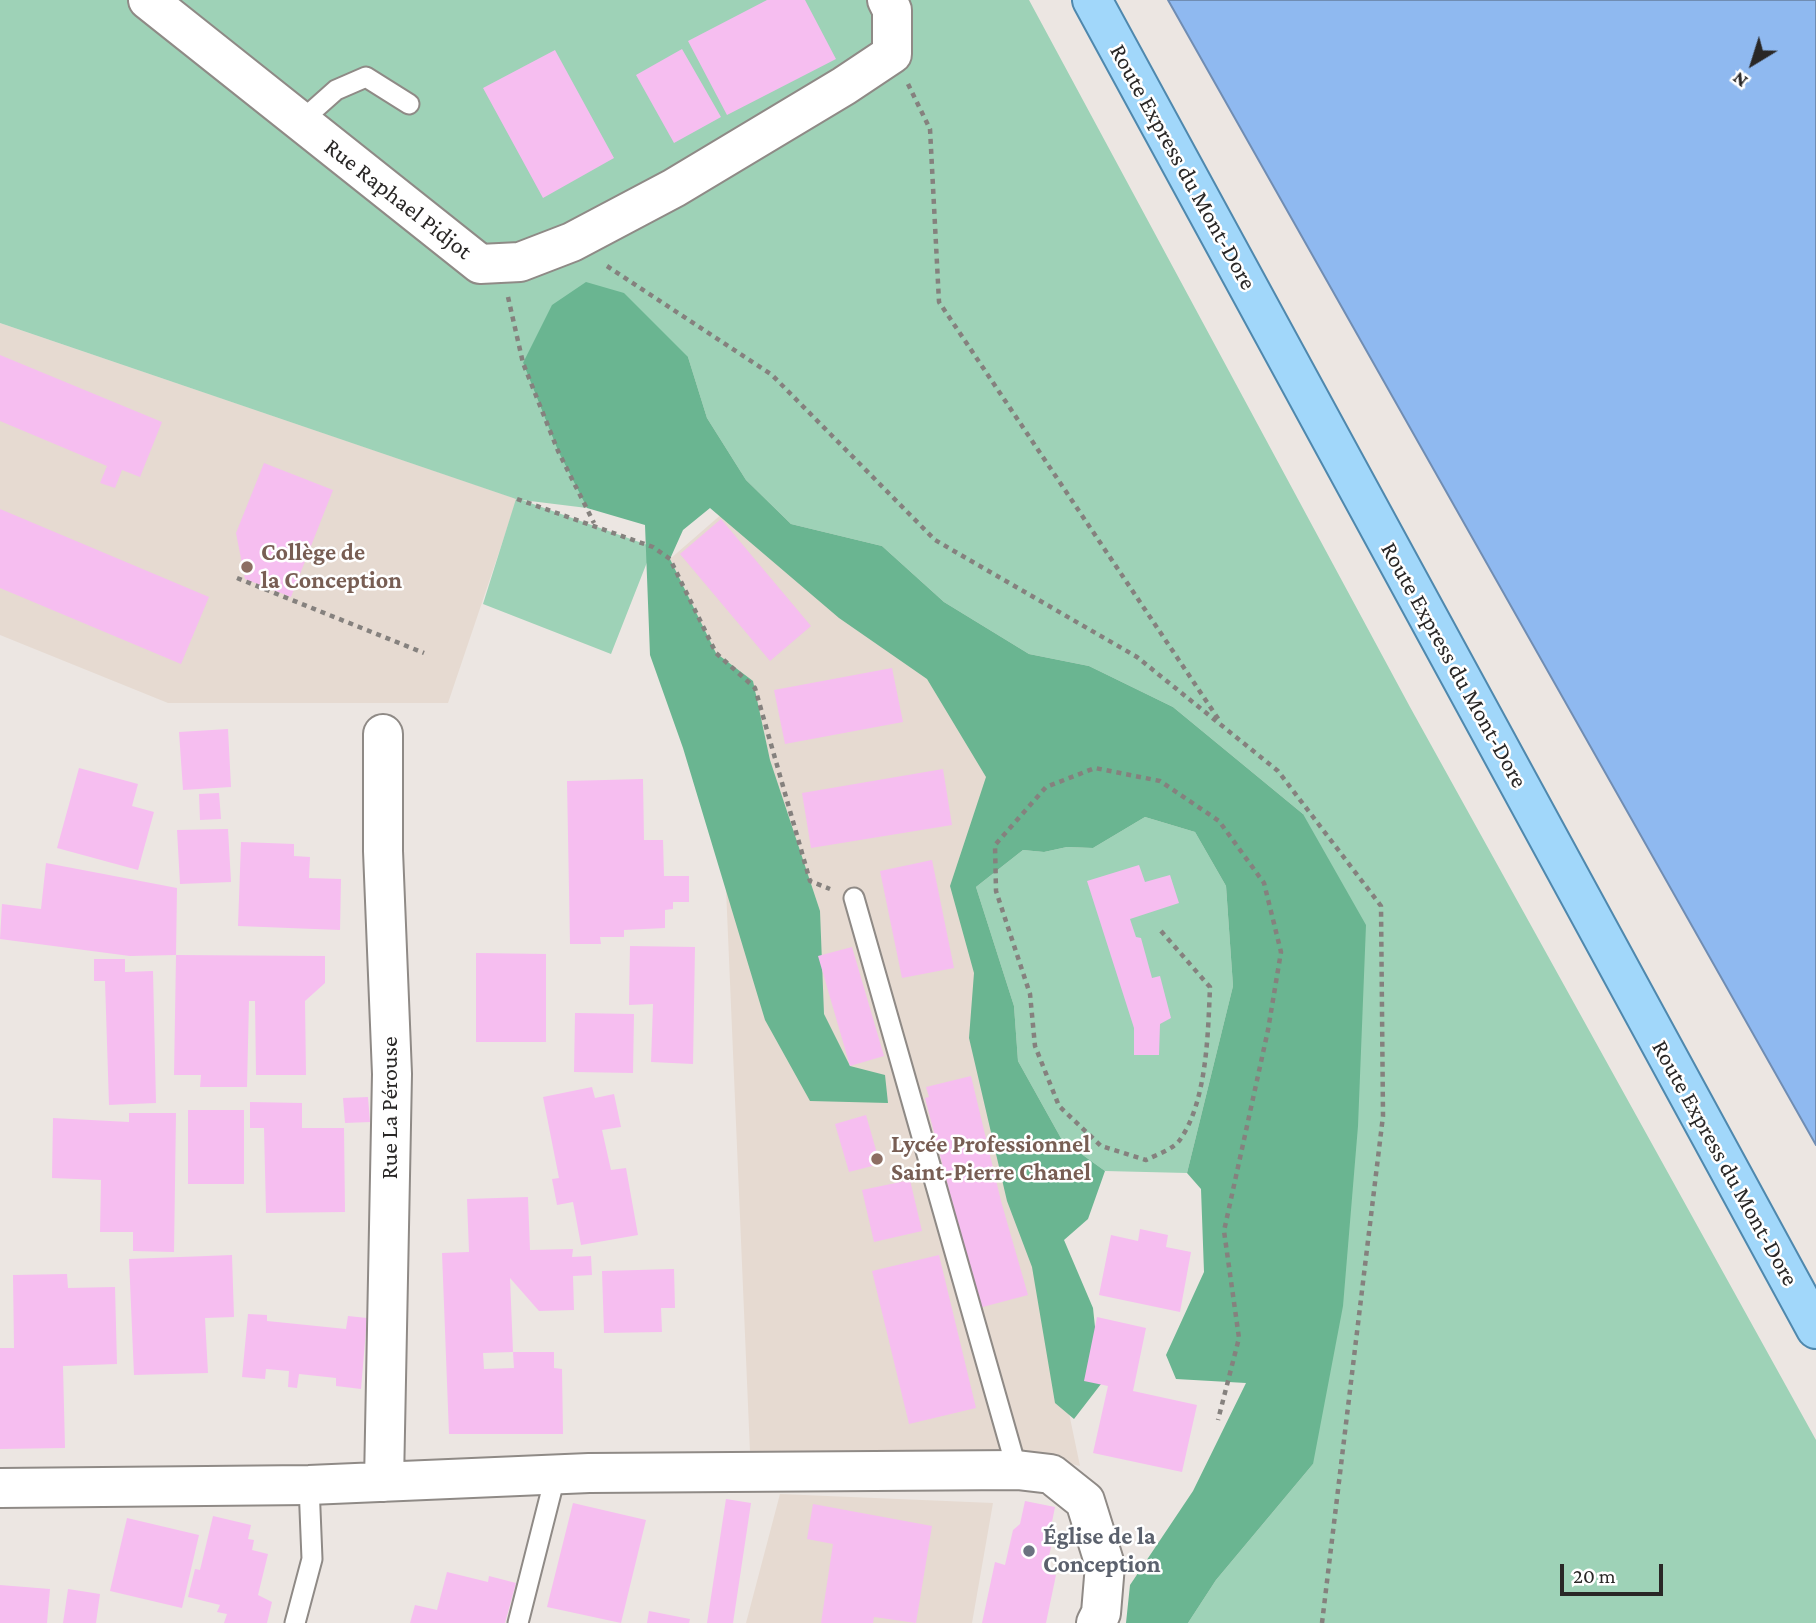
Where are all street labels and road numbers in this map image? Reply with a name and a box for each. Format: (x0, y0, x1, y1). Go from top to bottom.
street label: Route Express du Mont-Dore (1103, 39, 1263, 295)
street label: Rue Raphael Pidjot (318, 132, 478, 266)
street label: Route Express du Mont-Dore (1374, 537, 1534, 793)
street label: Route Express du Mont-Dore (1645, 1035, 1805, 1291)
street label: Rue La Pérouse (376, 1036, 404, 1180)

